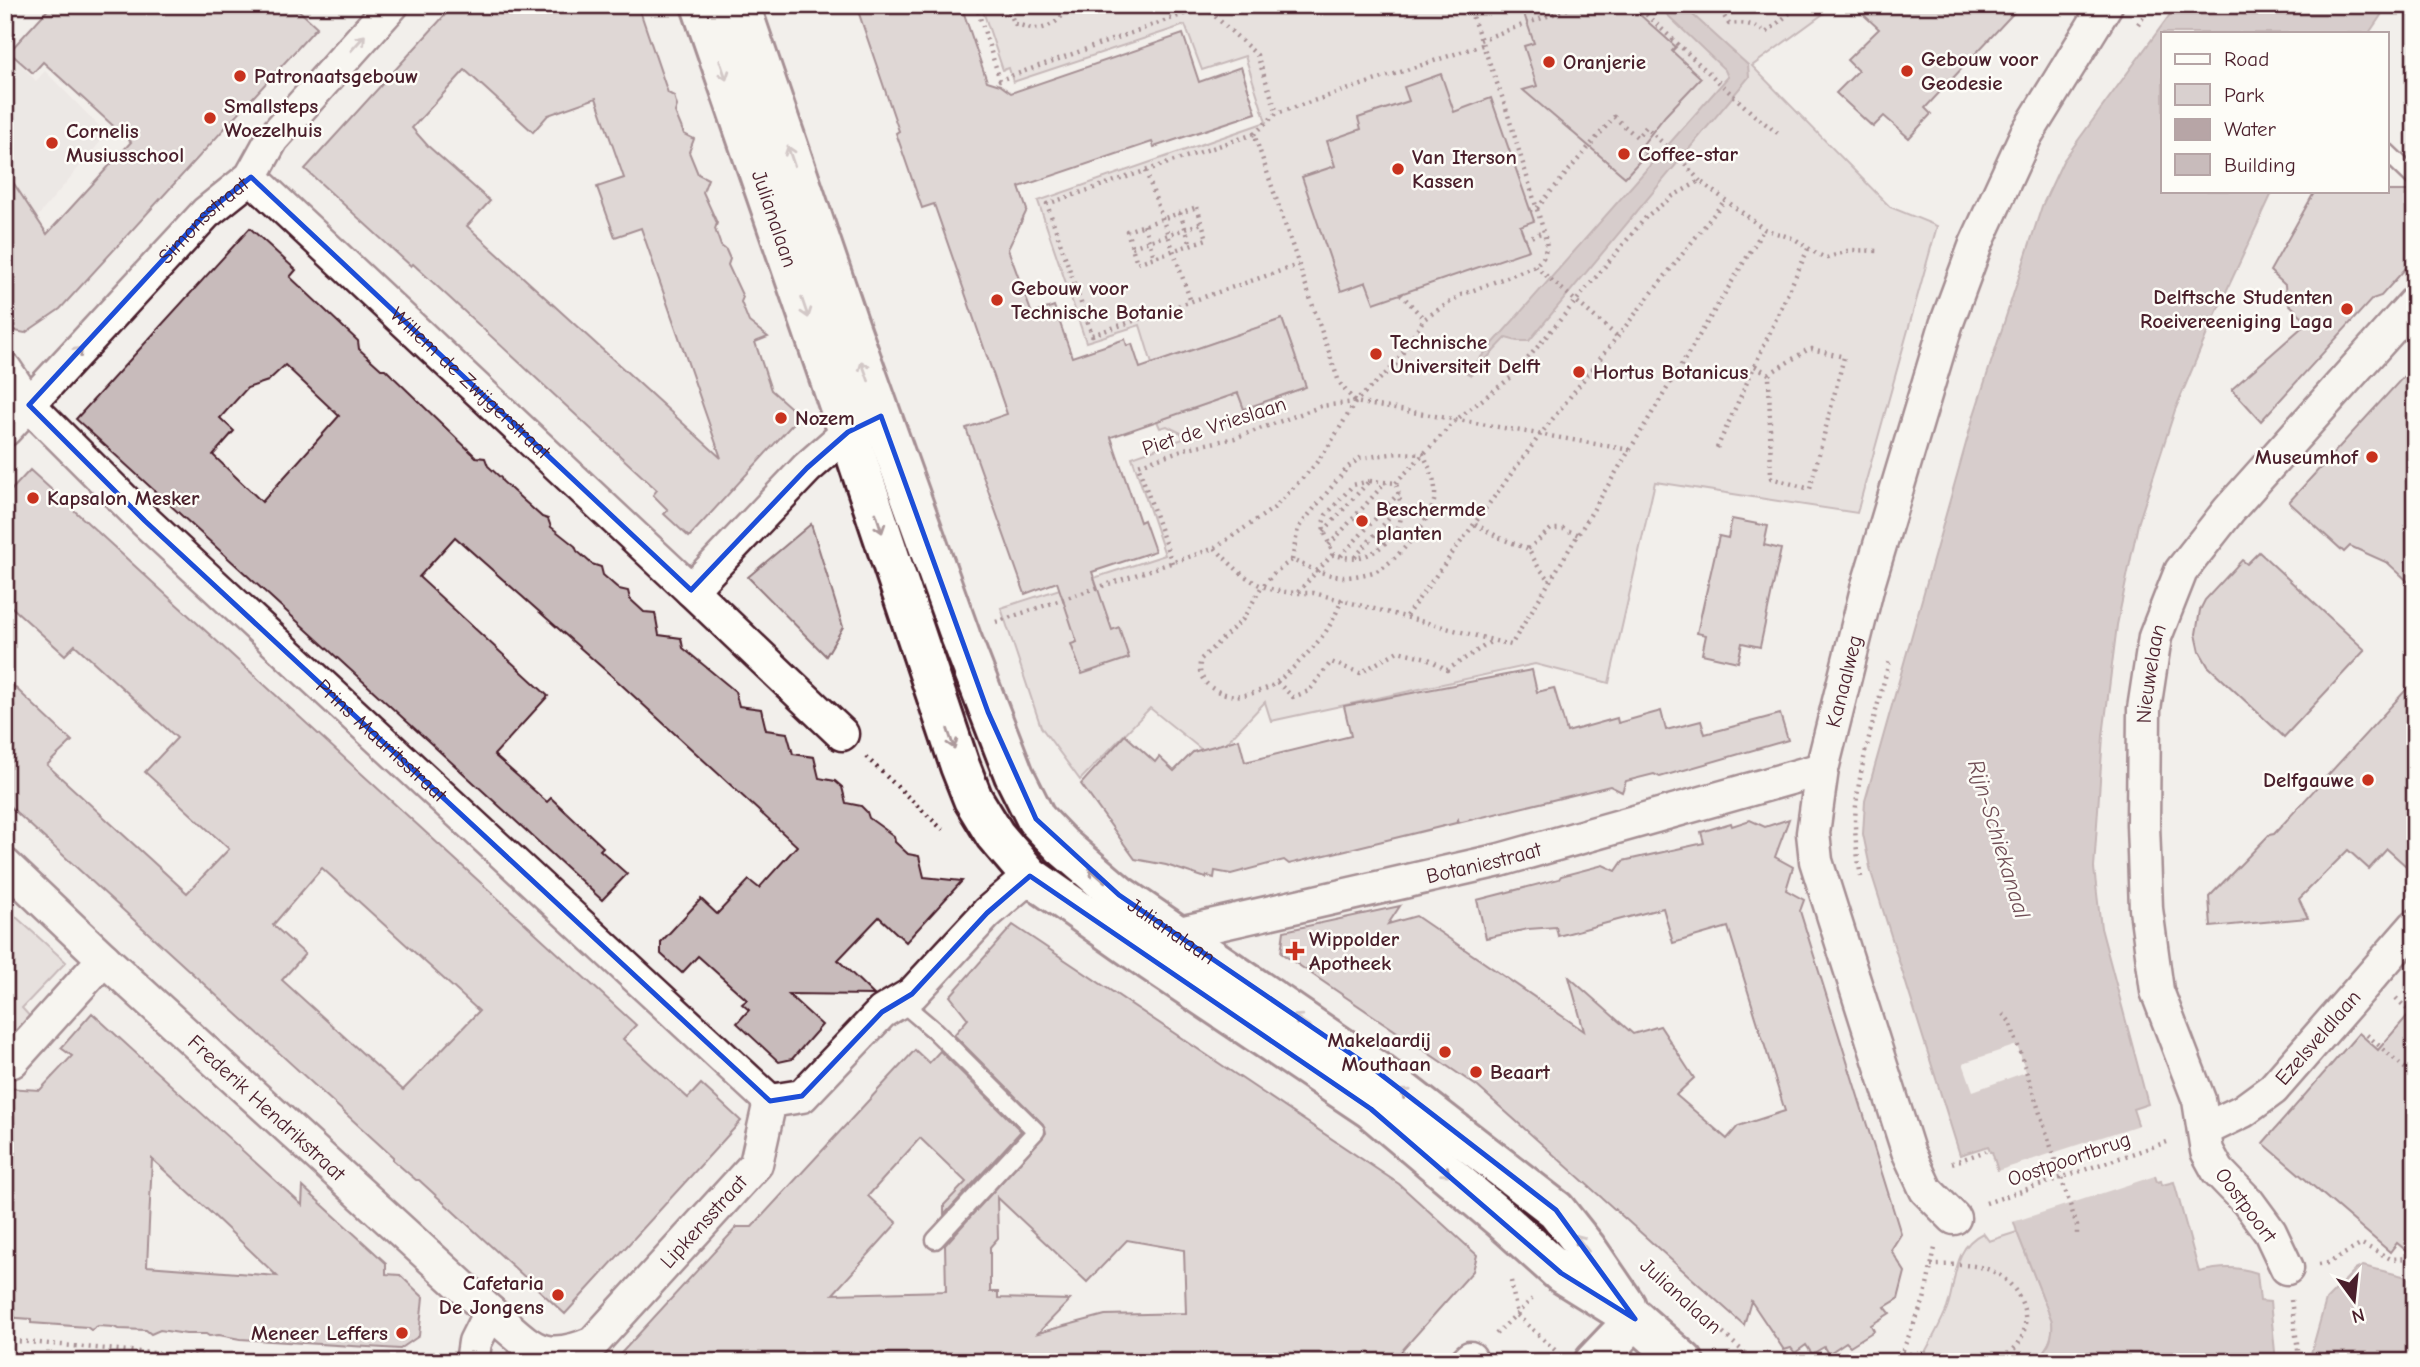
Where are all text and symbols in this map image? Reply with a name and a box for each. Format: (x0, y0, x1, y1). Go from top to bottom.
legend (2161, 32, 2388, 192)
one-way arrow (350, 34, 366, 52)
place label: Gebouw voor Geodesie (1921, 47, 2039, 95)
text: Road (2224, 47, 2269, 71)
place label: Oranjerie (1563, 50, 1646, 74)
marker: Oranjerie (1541, 54, 1557, 70)
one-way arrow (718, 58, 730, 80)
marker: Gebouw voor Geodesie (1899, 63, 1915, 79)
place label: Patronaatsgebouw (254, 64, 418, 88)
marker: Patronaatsgebouw (232, 68, 248, 84)
text: Park (2224, 83, 2264, 107)
place label: Smallsteps Woezelhuis (224, 94, 322, 142)
marker: Smallsteps Woezelhuis (202, 110, 218, 126)
text: Water (2224, 117, 2277, 141)
place label: Cornelis Musiusschool (66, 119, 184, 167)
marker: Cornelis Musiusschool (44, 135, 60, 151)
place label: Coffee-star (1638, 142, 1739, 166)
one-way arrow (784, 145, 796, 167)
place label: Van Iterson Kassen (1412, 145, 1517, 193)
marker: Coffee-star (1616, 146, 1632, 162)
text: Building (2224, 153, 2296, 177)
marker: Van Iterson Kassen (1390, 161, 1406, 177)
street label: Julianalaan (747, 167, 802, 270)
street label: Simonsstraat (153, 171, 254, 269)
place label: Gebouw voor Technische Botanie (1011, 276, 1183, 324)
place label: Delftsche Studenten Roeivereeniging Laga (2140, 285, 2333, 333)
marker: Gebouw voor Technische Botanie (989, 292, 1005, 308)
one-way arrow (799, 297, 812, 319)
marker: Delftsche Studenten Roeivereeniging Laga (2339, 301, 2355, 317)
street label: Willem de Zwijgerstraat (385, 302, 556, 465)
place label: Technische Universiteit Delft (1390, 330, 1541, 378)
one-way arrow (67, 346, 83, 364)
marker: Technische Universiteit Delft (1368, 346, 1384, 362)
one-way arrow (858, 360, 870, 382)
place label: Hortus Botanicus (1593, 360, 1748, 384)
marker: Hortus Botanicus (1571, 364, 1587, 380)
street label: Piet de Vrieslaan (1139, 391, 1289, 461)
place label: Nozem (795, 406, 855, 430)
marker: Nozem (773, 410, 789, 426)
place label: Museumhof (2255, 445, 2359, 469)
marker: Museumhof (2364, 449, 2380, 465)
place label: Kapsalon Mesker (47, 486, 200, 510)
marker: Kapsalon Mesker (25, 490, 41, 506)
place label: Beschermde planten (1376, 497, 1486, 545)
one-way arrow (874, 512, 886, 534)
marker: Beschermde planten (1354, 513, 1370, 529)
street label: Nieuwelaan (2132, 620, 2171, 724)
street label: Kanaalweg (1821, 633, 1867, 730)
street label: Prins Mauritsstraat (311, 674, 453, 808)
one-way arrow (945, 728, 958, 750)
water label: Rijn-Schiekanaal (1962, 756, 2036, 922)
place label: Delfgauwe (2263, 768, 2354, 792)
marker: Delfgauwe (2360, 772, 2376, 788)
street label: Botaniestraat (1424, 837, 1545, 888)
one-way arrow (1088, 867, 1106, 883)
street label: Julianalaan (1123, 893, 1220, 969)
place label: Wippolder Apotheek (1309, 927, 1400, 975)
marker: Wippolder Apotheek (1287, 943, 1303, 959)
street label: Ezelsveldlaan (2270, 985, 2366, 1090)
one-way arrow (1293, 1014, 1312, 1028)
place label: Makelaardij Mouthaan (1328, 1028, 1431, 1076)
street label: Frederik Hendrikstraat (183, 1030, 351, 1186)
marker: Makelaardij Mouthaan (1437, 1044, 1453, 1060)
place label: Beaart (1490, 1060, 1551, 1084)
marker: Beaart (1468, 1064, 1484, 1080)
one-way arrow (1401, 1089, 1419, 1104)
street label: Oostpoortbrug (2004, 1127, 2134, 1191)
one-way arrow (1433, 1161, 1451, 1177)
street label: Oostpoort (2210, 1163, 2282, 1248)
street label: Lipkensstraat (655, 1169, 753, 1273)
one-way arrow (1574, 1235, 1589, 1253)
street label: Julianalaan (1635, 1253, 1727, 1339)
north arrow (2318, 1266, 2388, 1336)
place label: Cafetaria De Jongens (439, 1271, 544, 1319)
marker: Cafetaria De Jongens (550, 1287, 566, 1303)
text: N (2349, 1303, 2367, 1328)
place label: Meneer Leffers (251, 1321, 388, 1345)
marker: Meneer Leffers (394, 1325, 410, 1341)

